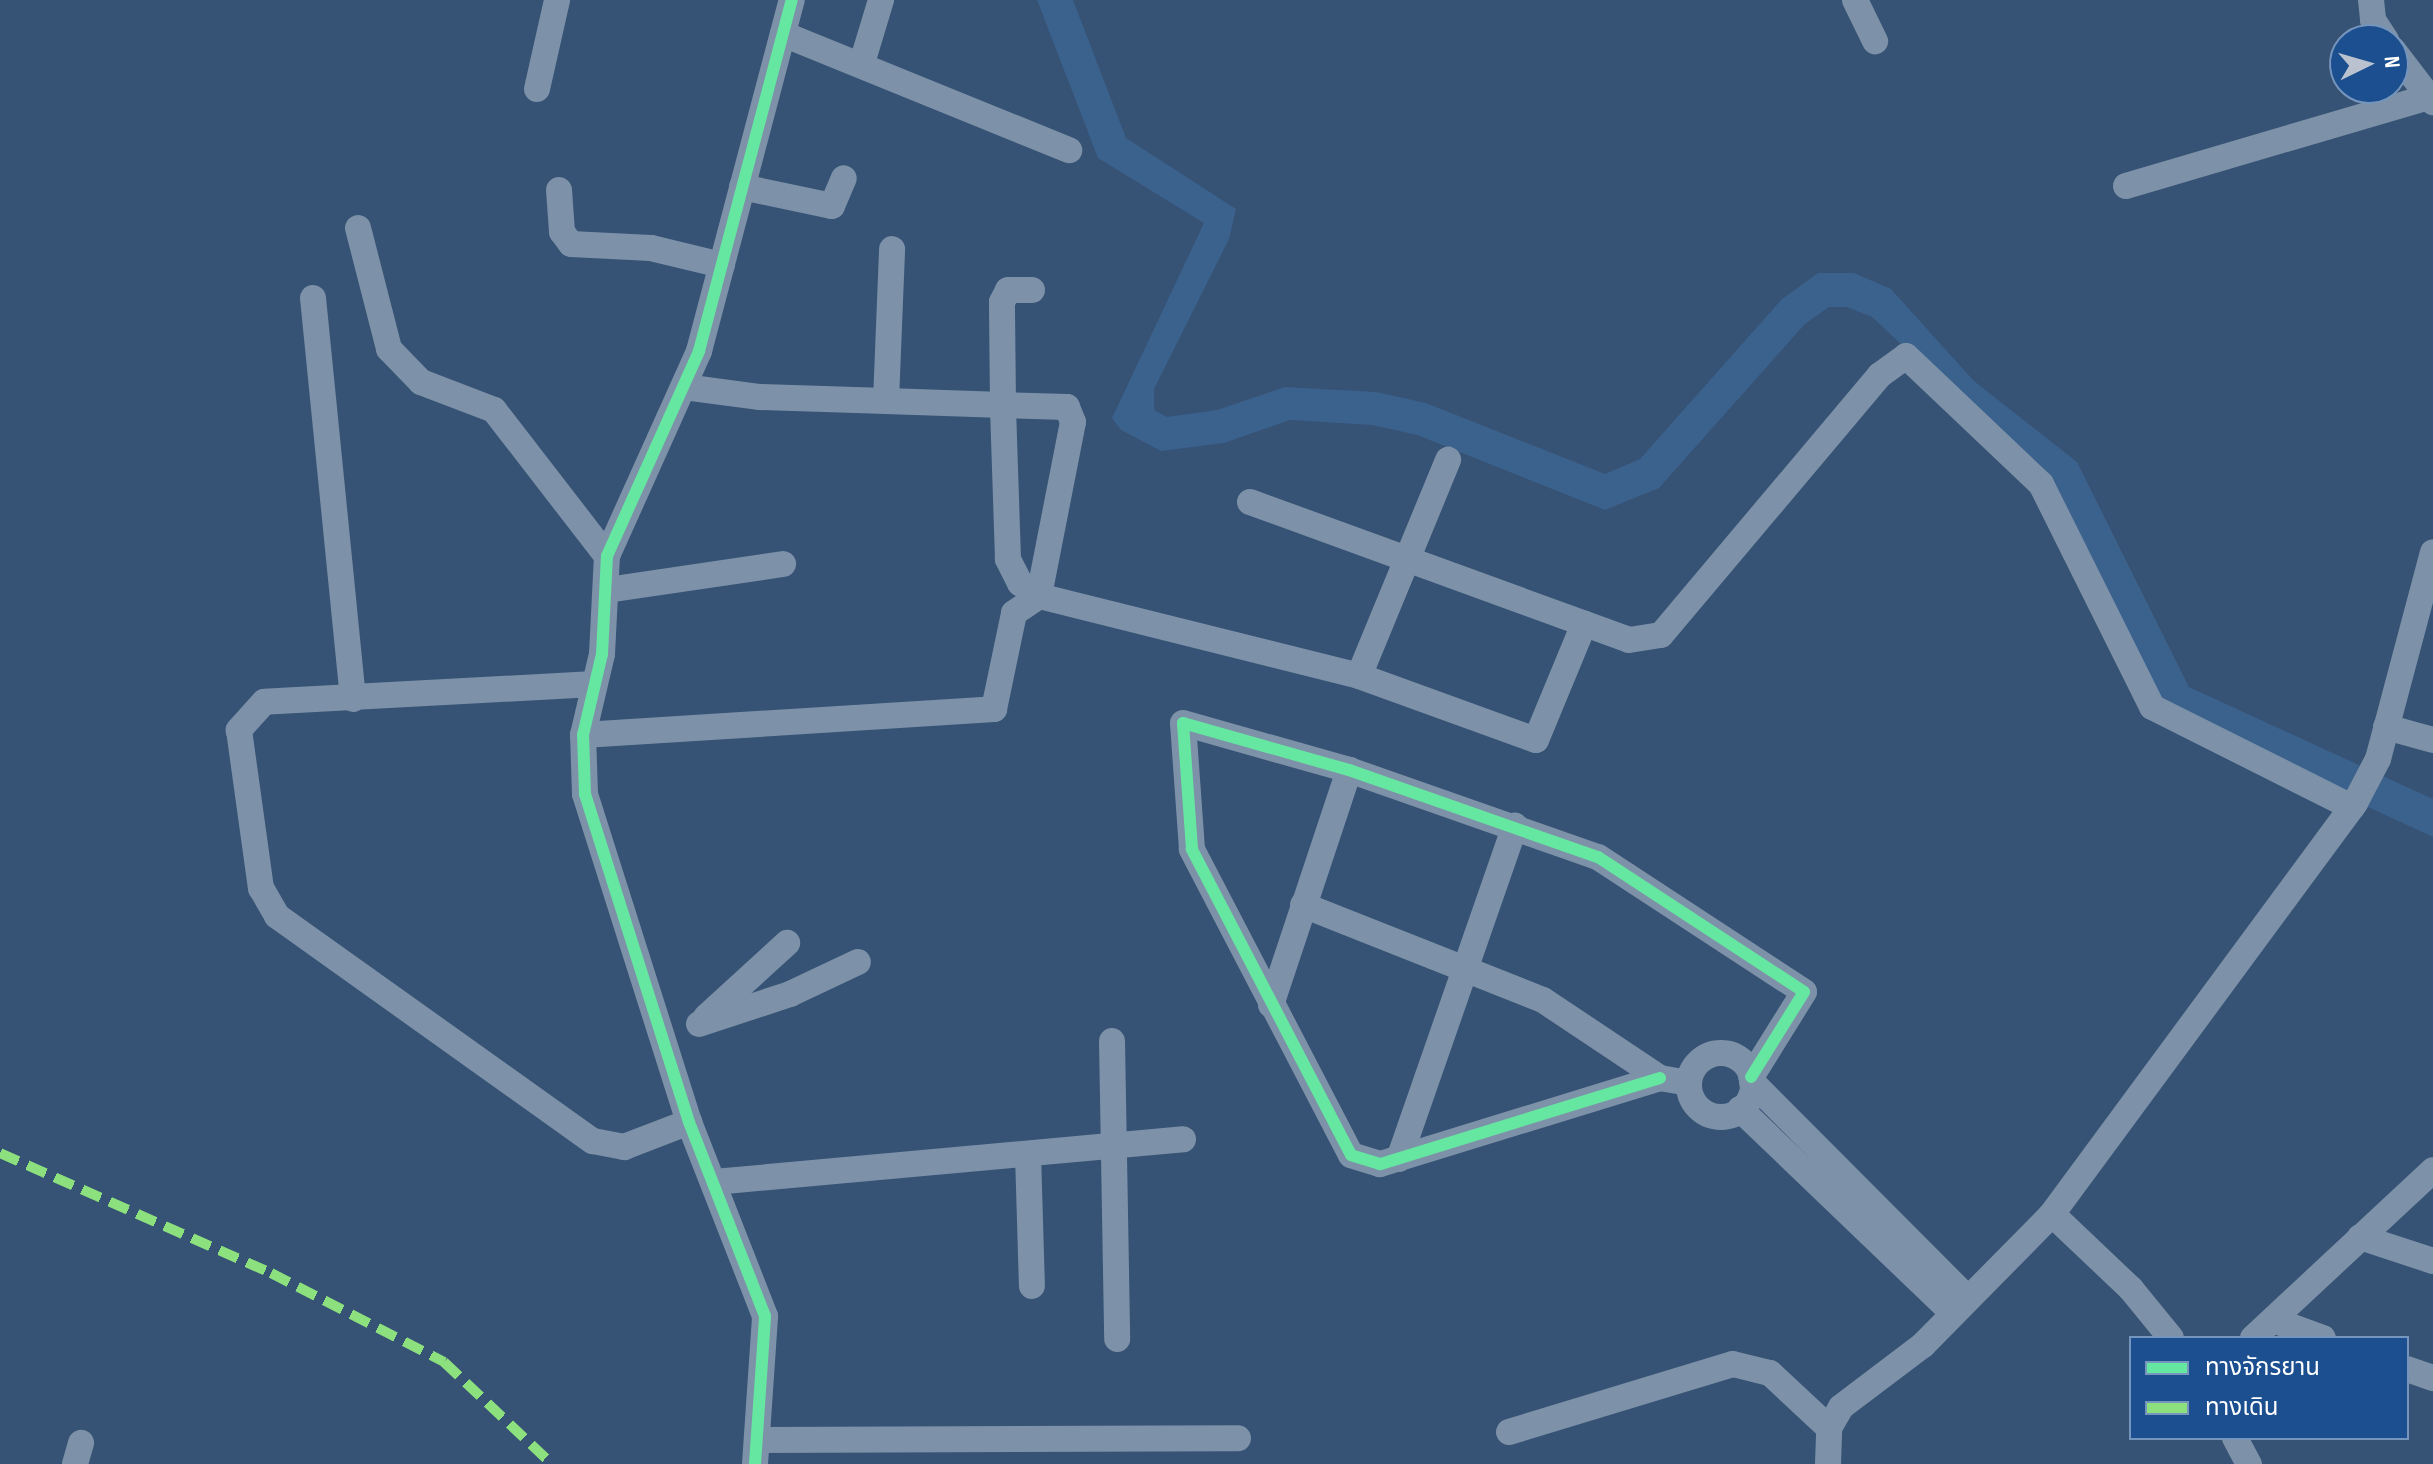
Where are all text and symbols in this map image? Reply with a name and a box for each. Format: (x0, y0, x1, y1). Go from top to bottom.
north arrow (2329, 24, 2409, 104)
text: N (2377, 55, 2405, 69)
legend (2129, 1336, 2409, 1440)
text: ทางจักรยาน (2205, 1353, 2320, 1382)
text: ทางเดิน (2205, 1393, 2279, 1422)

